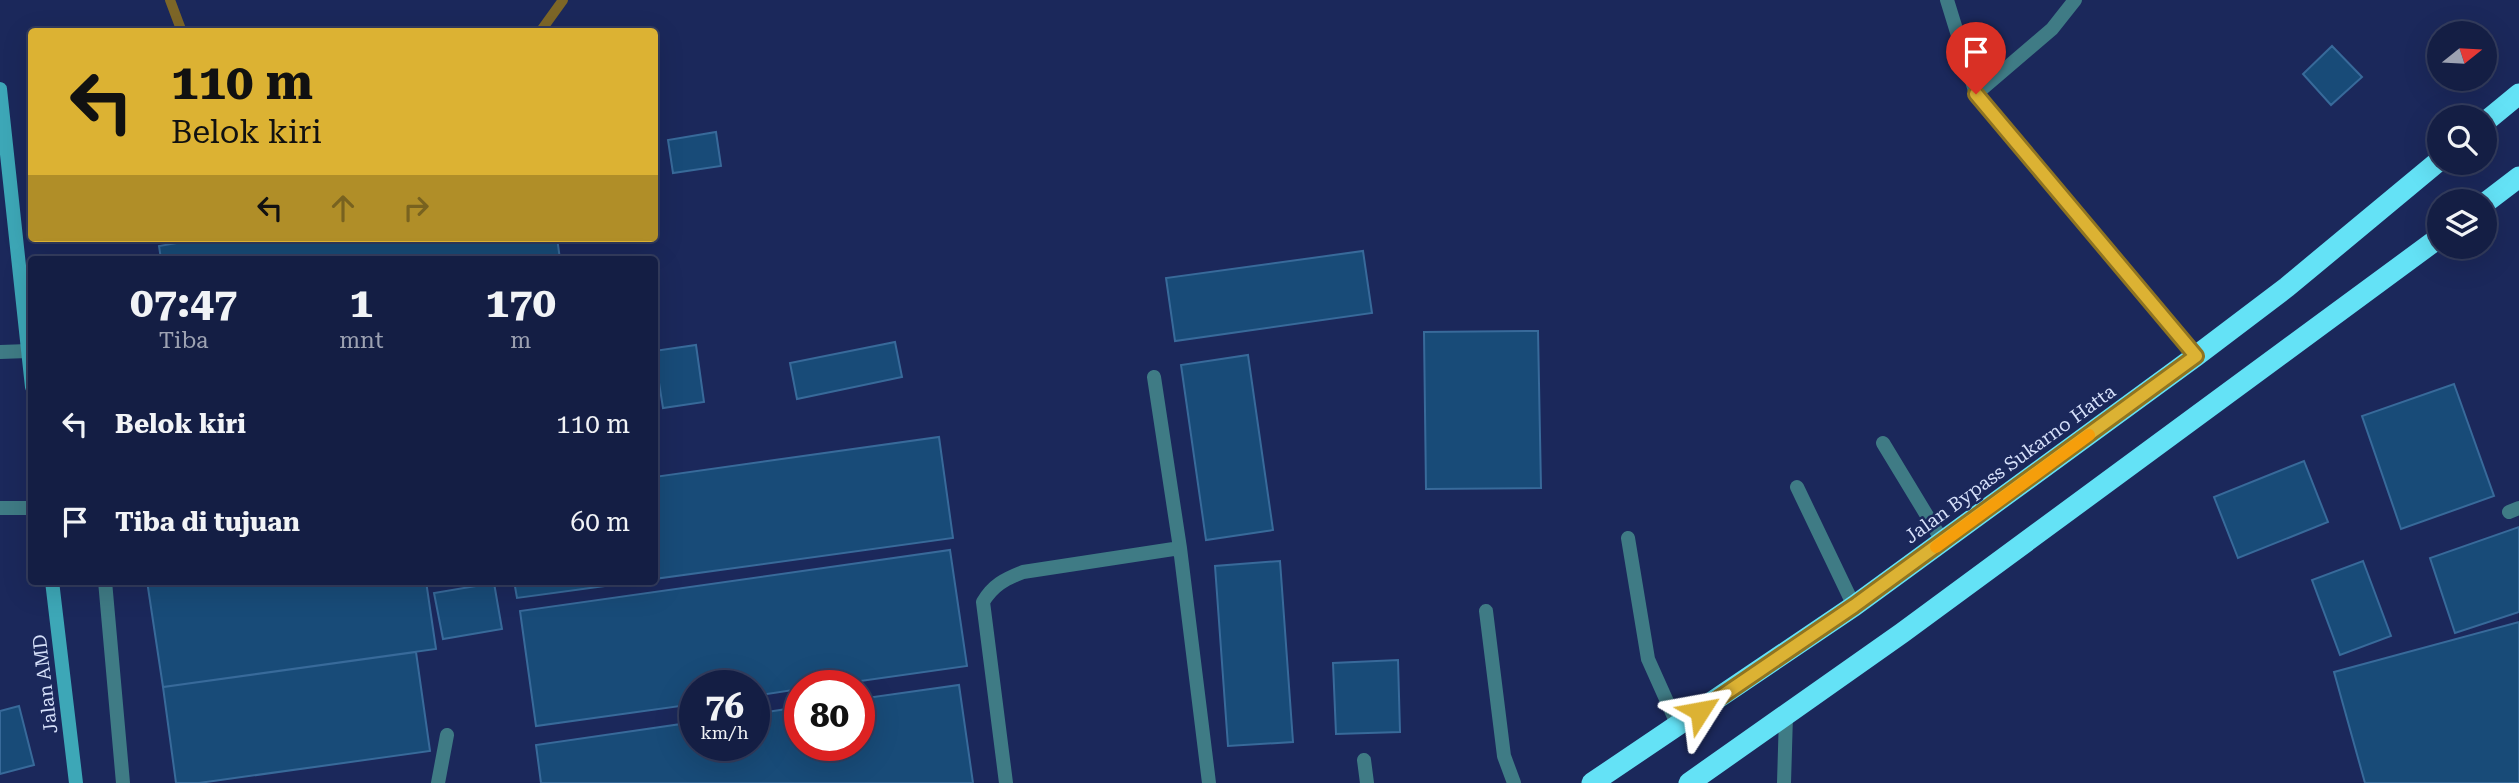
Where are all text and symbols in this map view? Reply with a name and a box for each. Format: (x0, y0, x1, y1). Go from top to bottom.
north arrow (2427, 21, 2497, 91)
map controls (2427, 21, 2497, 259)
pin (1946, 22, 2006, 94)
icon: arrive (1957, 33, 1995, 71)
text: 110 m (171, 54, 313, 111)
icon: left (56, 56, 147, 147)
button: search (2427, 105, 2497, 175)
text: Belok kiri (171, 113, 322, 151)
icon: left (251, 189, 289, 227)
icon: ahead (324, 189, 362, 227)
icon: right (397, 189, 435, 227)
button: layers (2427, 189, 2497, 259)
text: 07:47 (130, 278, 237, 327)
text: 1 (350, 278, 373, 327)
text: 170 (485, 278, 556, 327)
text: Tiba (159, 327, 208, 354)
text: mnt (339, 327, 384, 354)
text: m (510, 327, 531, 354)
street label: Jalan Bypass Sukarno Hatta (1900, 379, 2121, 548)
icon: left (56, 405, 94, 443)
text: Belok kiri (115, 409, 246, 439)
text: 110 m (556, 409, 630, 439)
icon: arrive (56, 503, 94, 541)
text: Tiba di tujuan (115, 507, 300, 537)
text: 60 m (571, 507, 630, 537)
street label: Jalan AMD (27, 633, 63, 735)
speed limit sign: 80 (784, 670, 875, 761)
position arrow (1663, 674, 1737, 748)
text: 76 (705, 686, 744, 727)
text: km/h (700, 722, 749, 743)

